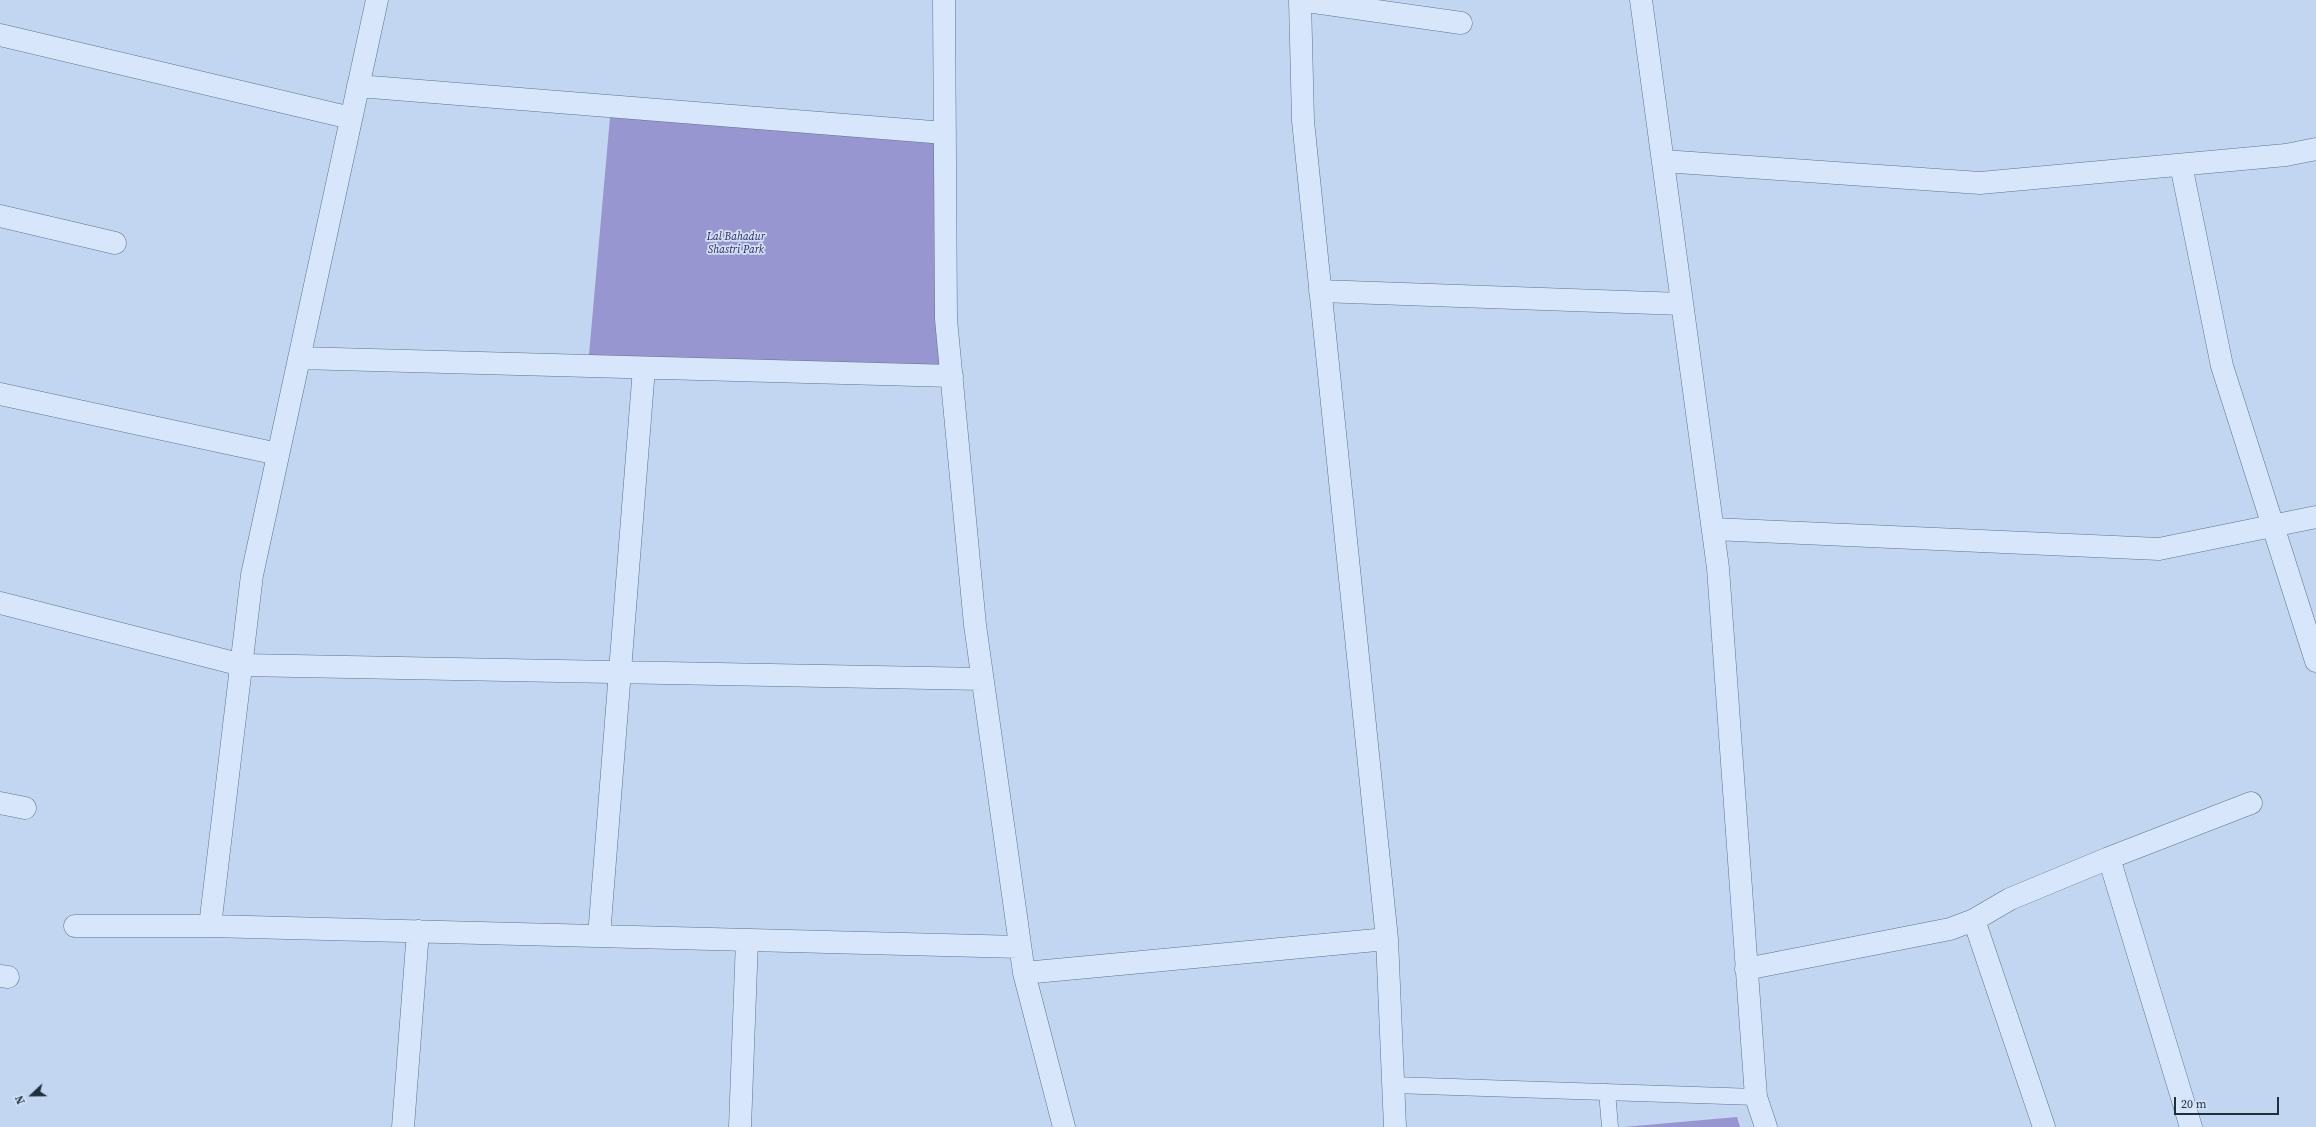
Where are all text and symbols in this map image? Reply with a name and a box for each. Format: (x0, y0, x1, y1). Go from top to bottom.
park label: Lal Bahadur Shastri Park (707, 230, 765, 256)
north arrow (12, 1075, 52, 1115)
scale bar (2176, 1089, 2281, 1115)
text: N (12, 1093, 29, 1106)
text: 20 m (2181, 1096, 2207, 1112)

